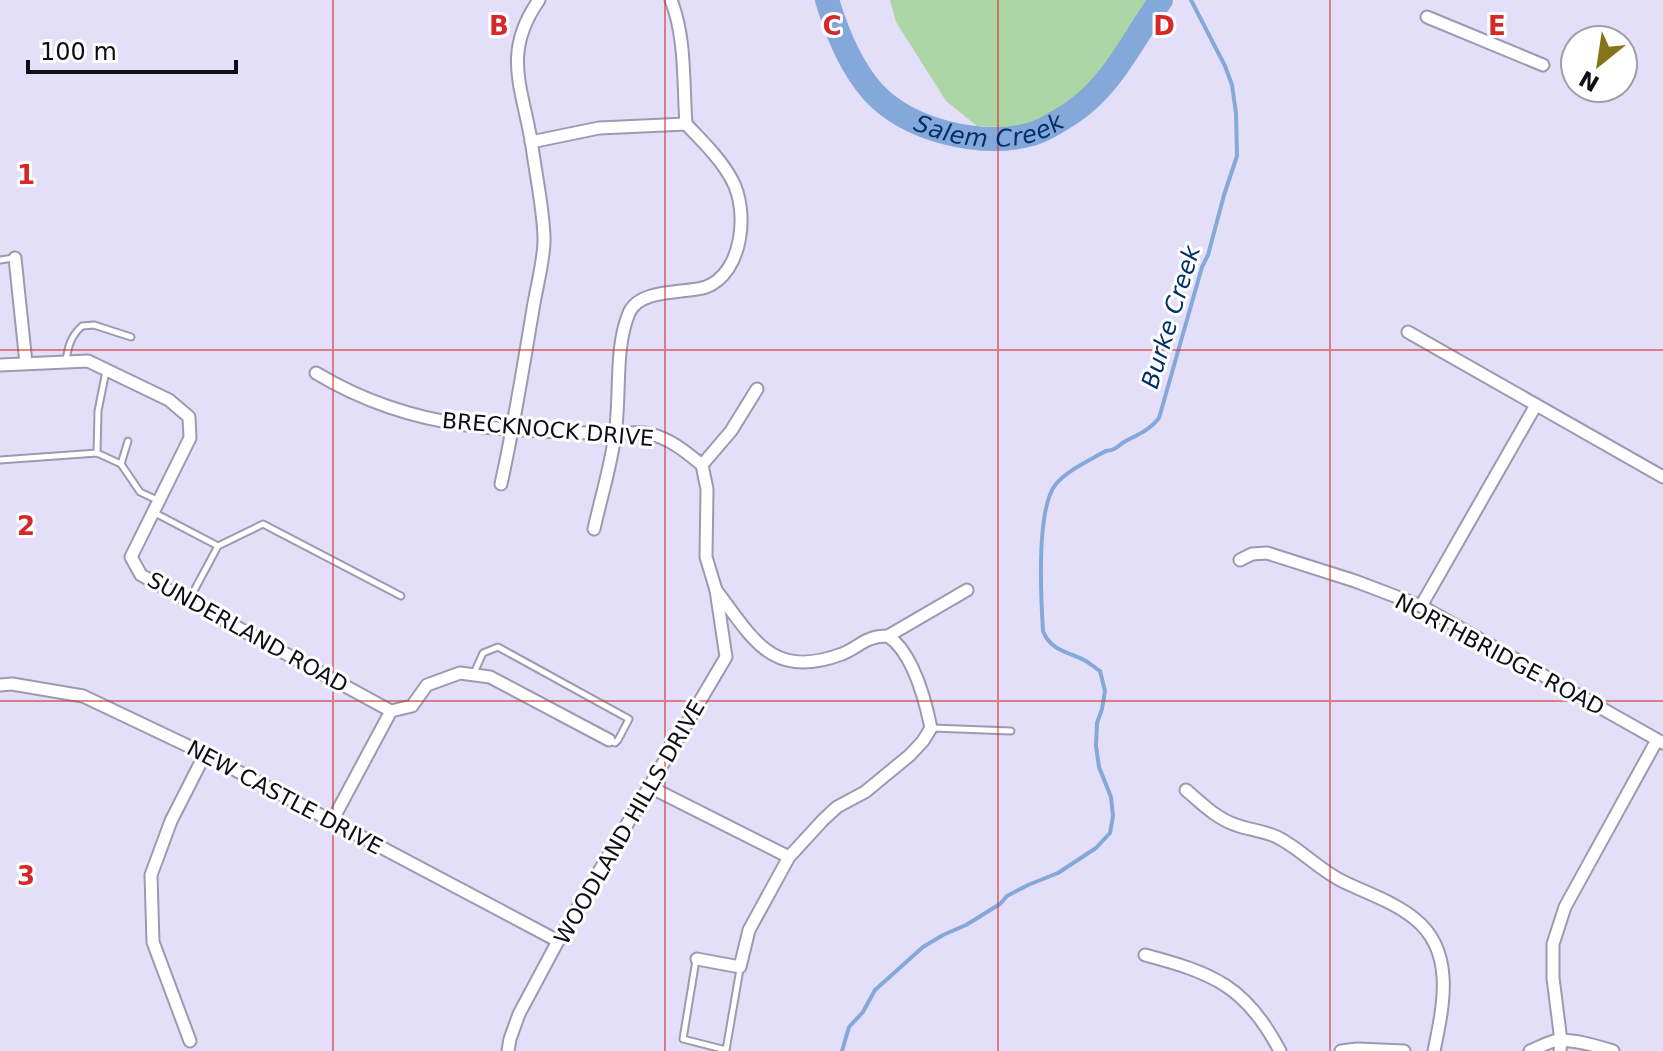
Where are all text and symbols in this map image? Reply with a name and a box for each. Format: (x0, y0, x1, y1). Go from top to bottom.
text: B (489, 11, 509, 41)
text: C (822, 11, 842, 41)
text: D (1153, 11, 1175, 41)
text: E (1488, 11, 1506, 41)
scale bar (28, 24, 236, 74)
north arrow (1559, 24, 1639, 104)
text: 100 m (40, 38, 117, 66)
text: N (1575, 65, 1603, 96)
water label: Salem Creek (910, 107, 1070, 153)
text: 1 (17, 160, 35, 190)
water label: Burke Creek (1136, 241, 1206, 392)
street label: BRECKNOCK DRIVE (441, 408, 655, 451)
text: 2 (17, 511, 35, 541)
street label: SUNDERLAND ROAD (143, 567, 352, 698)
street label: NORTHBRIDGE ROAD (1391, 589, 1609, 720)
street label: WOODLAND HILLS DRIVE (549, 696, 710, 949)
street label: NEW CASTLE DRIVE (183, 735, 387, 860)
text: 3 (17, 861, 35, 891)

